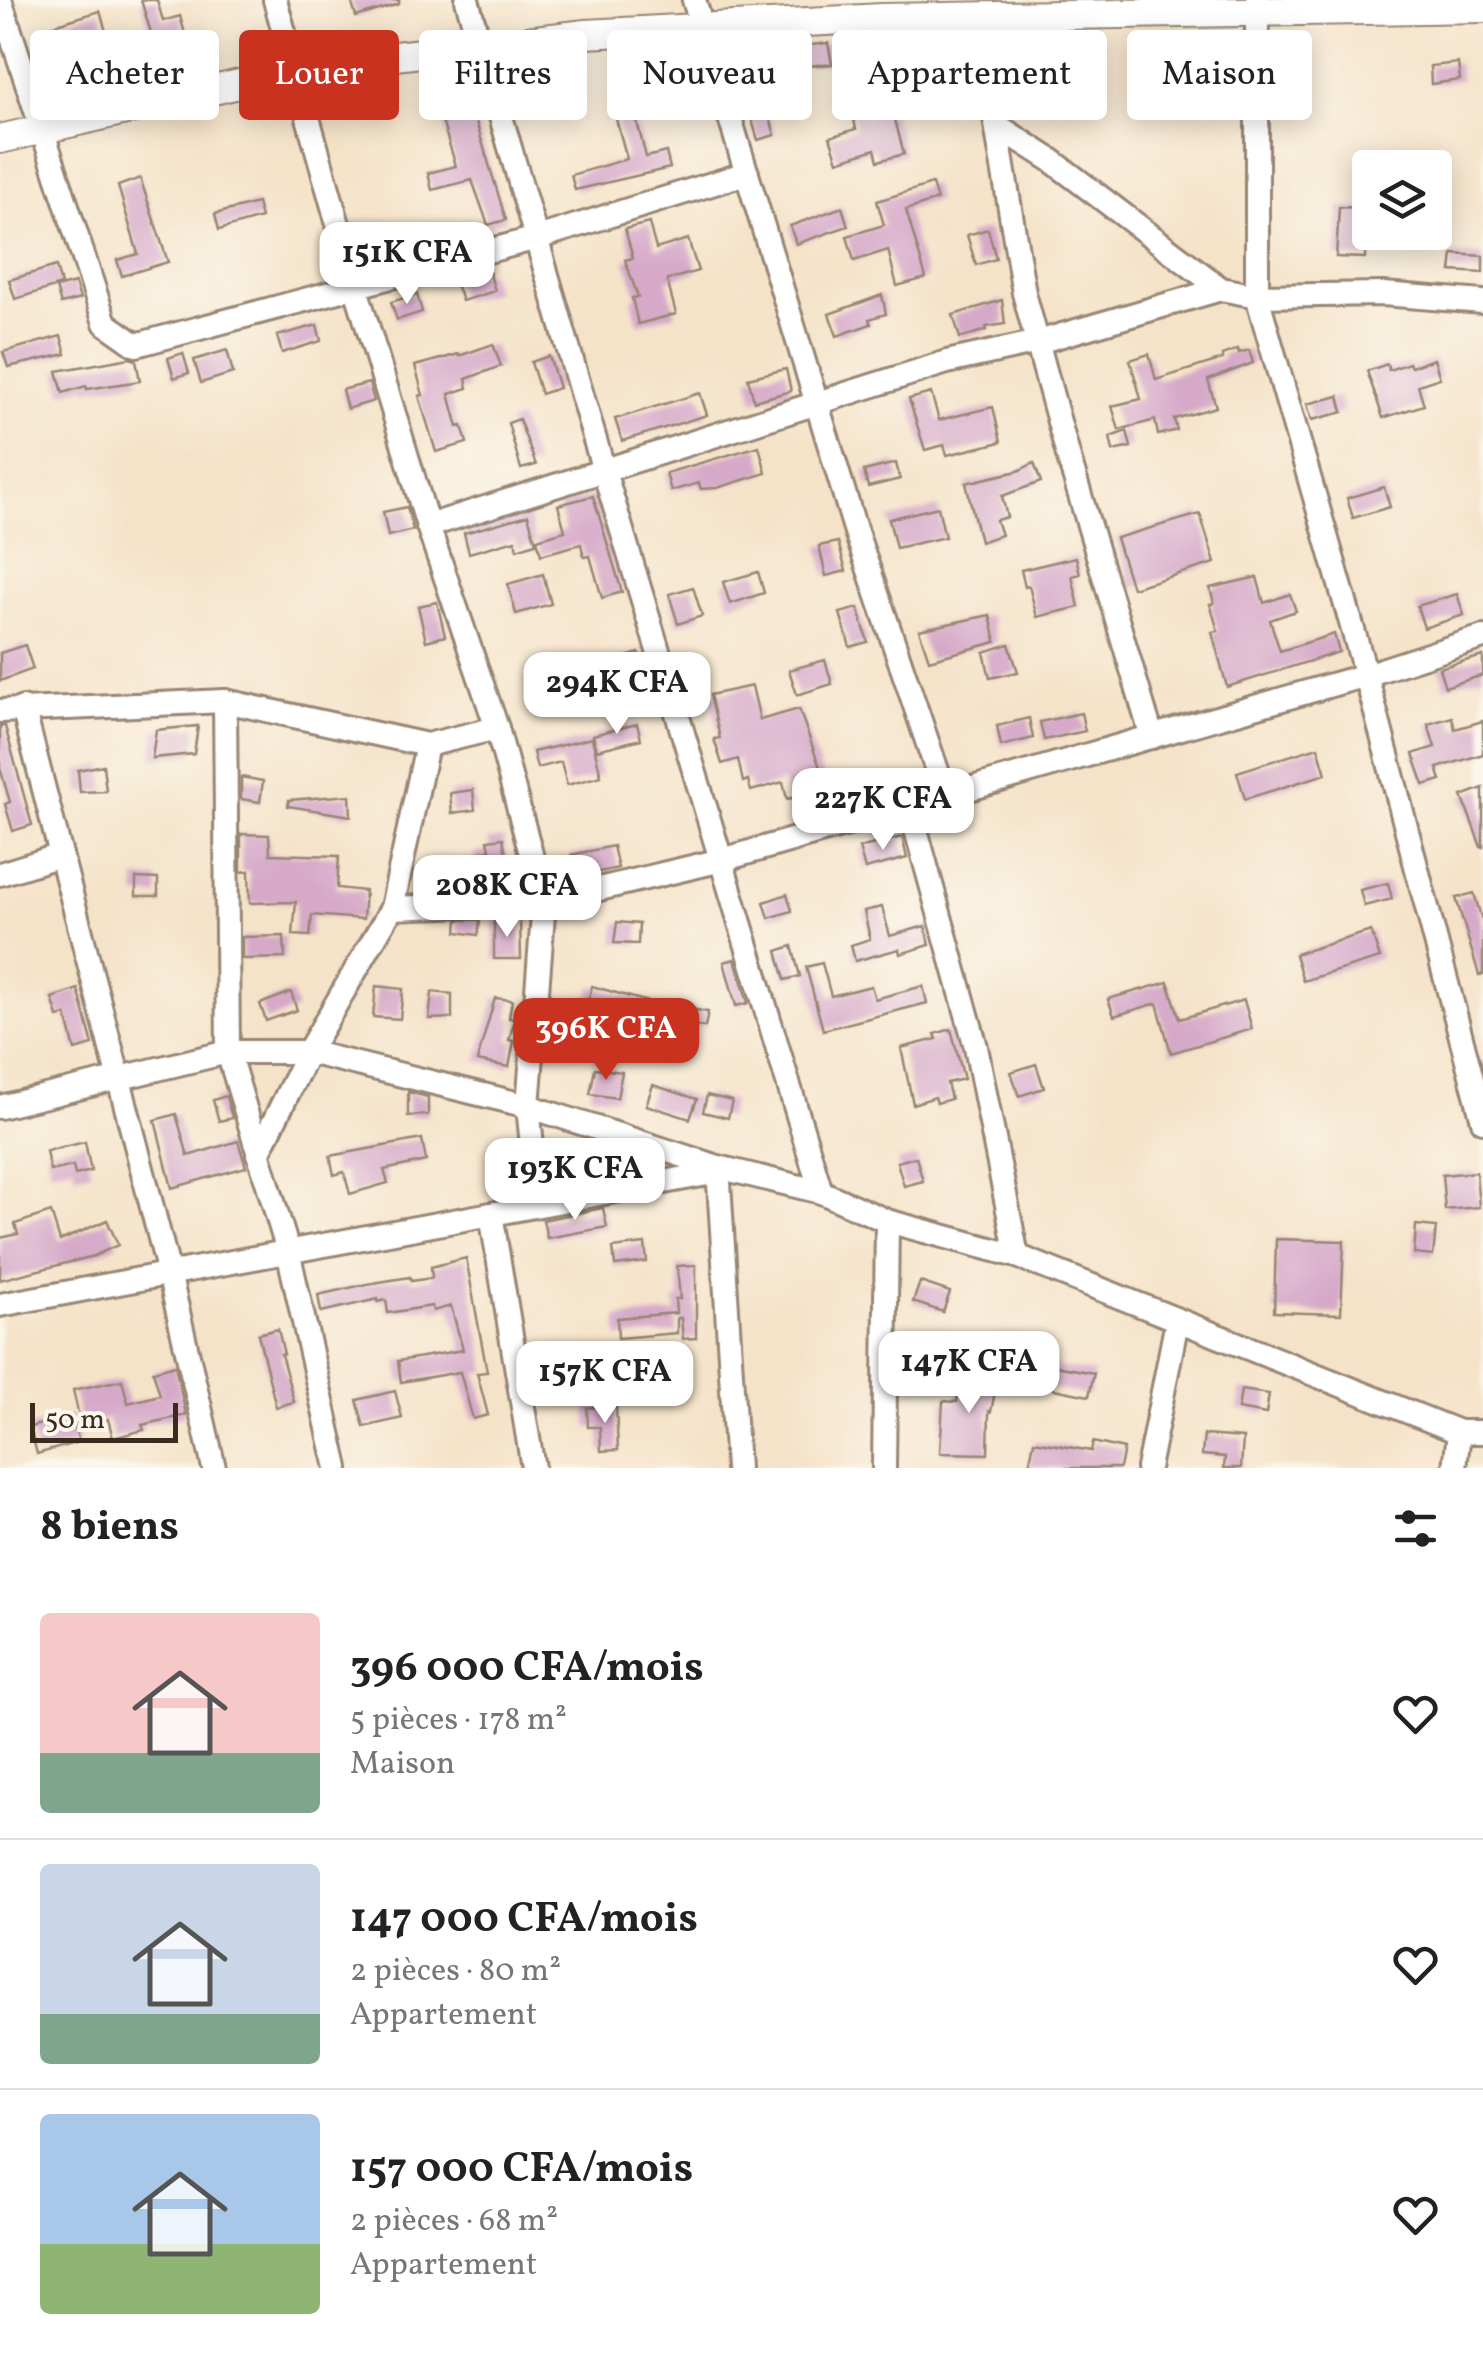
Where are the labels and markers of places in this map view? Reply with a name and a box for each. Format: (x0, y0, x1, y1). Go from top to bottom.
pin: 151K CFA (304, 222, 510, 307)
pin: 294K CFA (514, 652, 720, 737)
pin: 227K CFA (780, 768, 986, 853)
pin: 208K CFA (404, 855, 610, 940)
pin: 396K CFA (503, 998, 709, 1083)
pin: 193K CFA (472, 1138, 678, 1223)
pin: 147K CFA (866, 1331, 1072, 1416)
pin: 157K CFA (502, 1341, 708, 1426)

